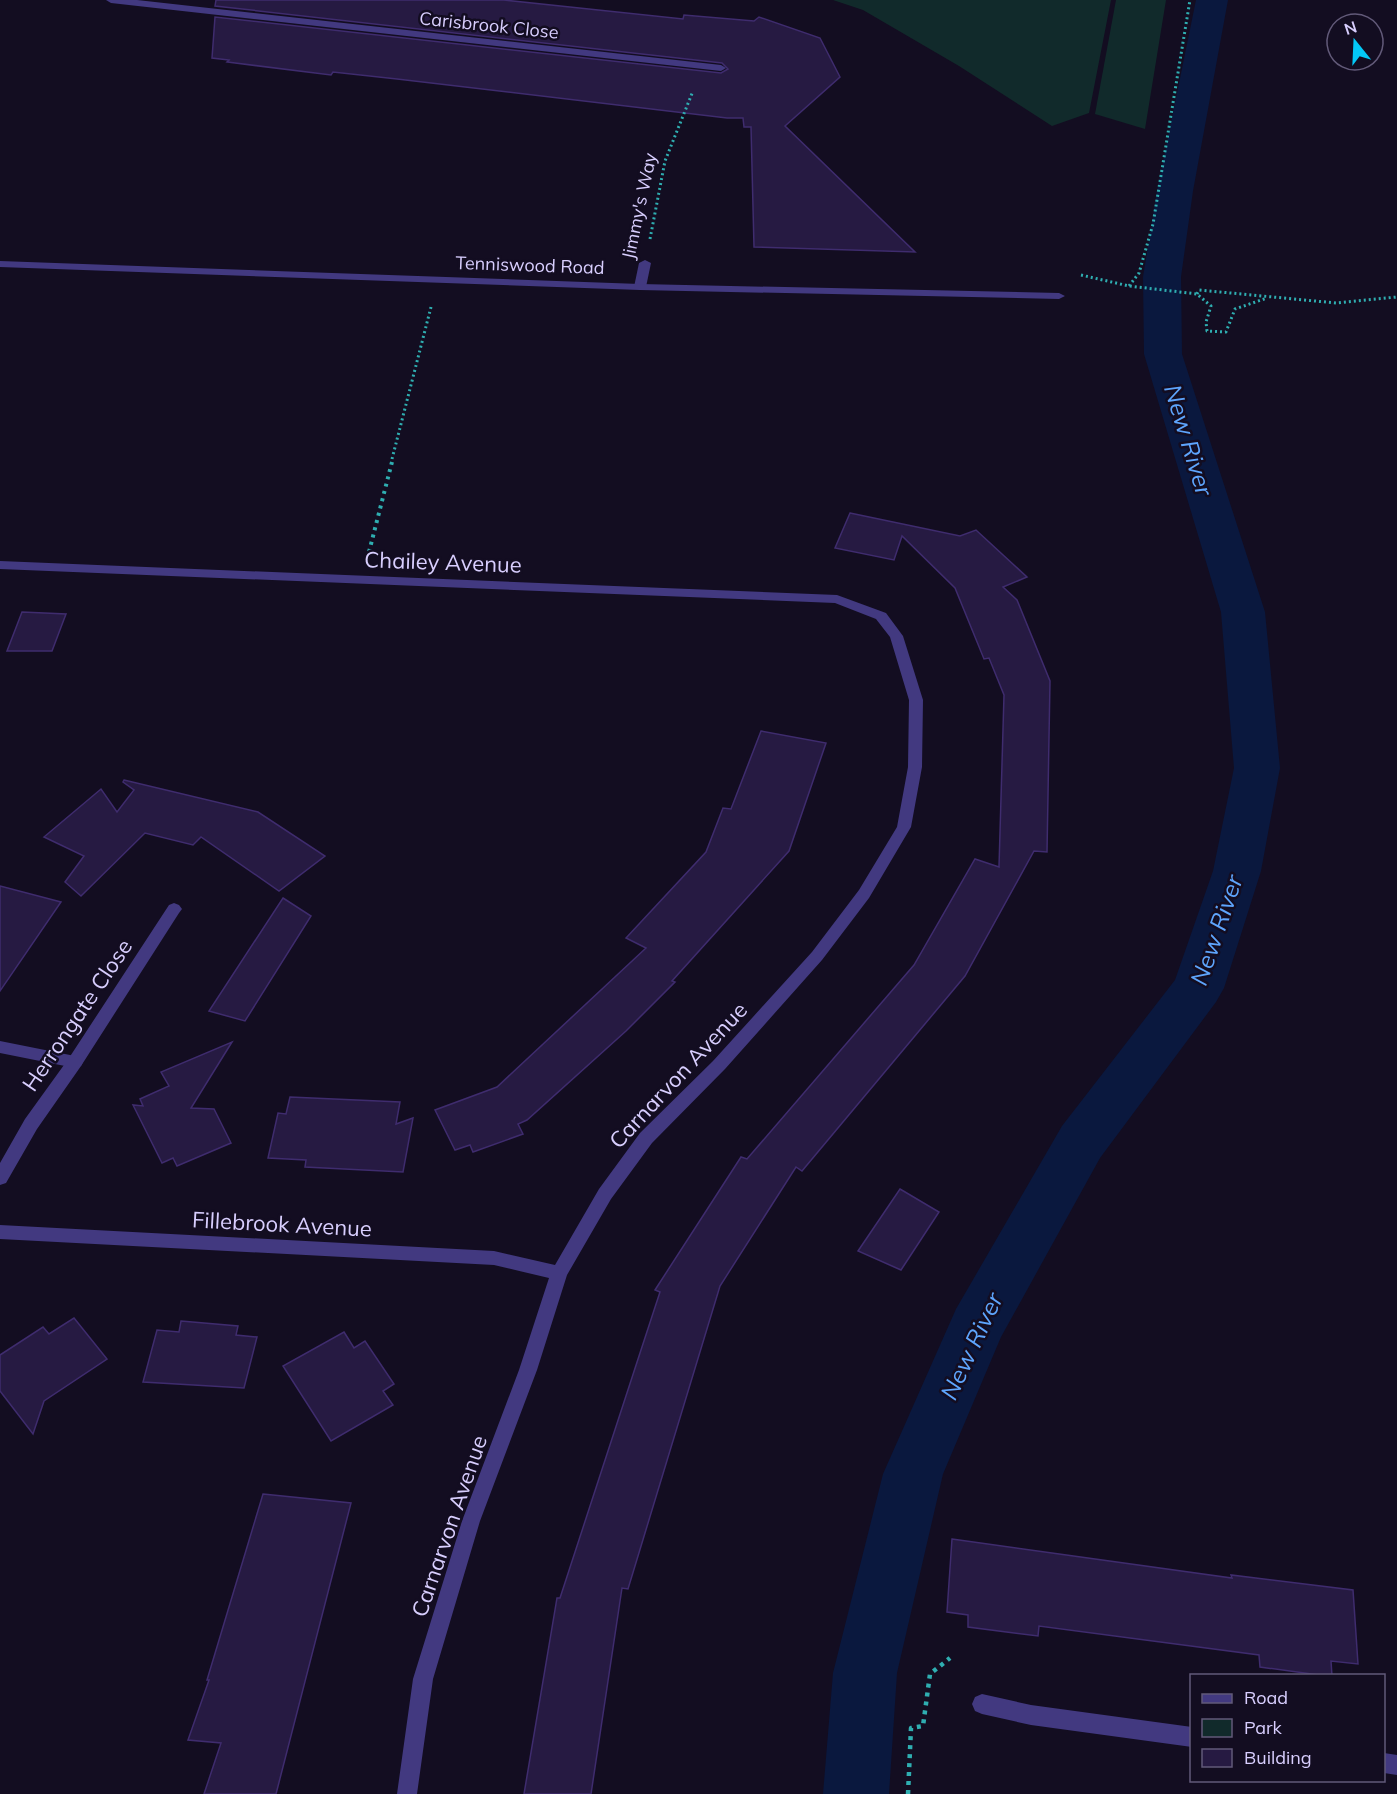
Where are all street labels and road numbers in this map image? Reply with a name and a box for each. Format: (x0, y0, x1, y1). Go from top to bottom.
street label: Carisbrook Close (418, 6, 560, 44)
street label: Jimmy's Way (617, 150, 662, 261)
street label: Tenniswood Road (455, 251, 605, 279)
street label: Chailey Avenue (364, 545, 522, 579)
street label: Herrongate Close (16, 934, 138, 1096)
street label: Carnarvon Avenue (603, 996, 753, 1154)
street label: Fillebrook Avenue (191, 1205, 373, 1243)
street label: Carnarvon Avenue (405, 1432, 493, 1620)

